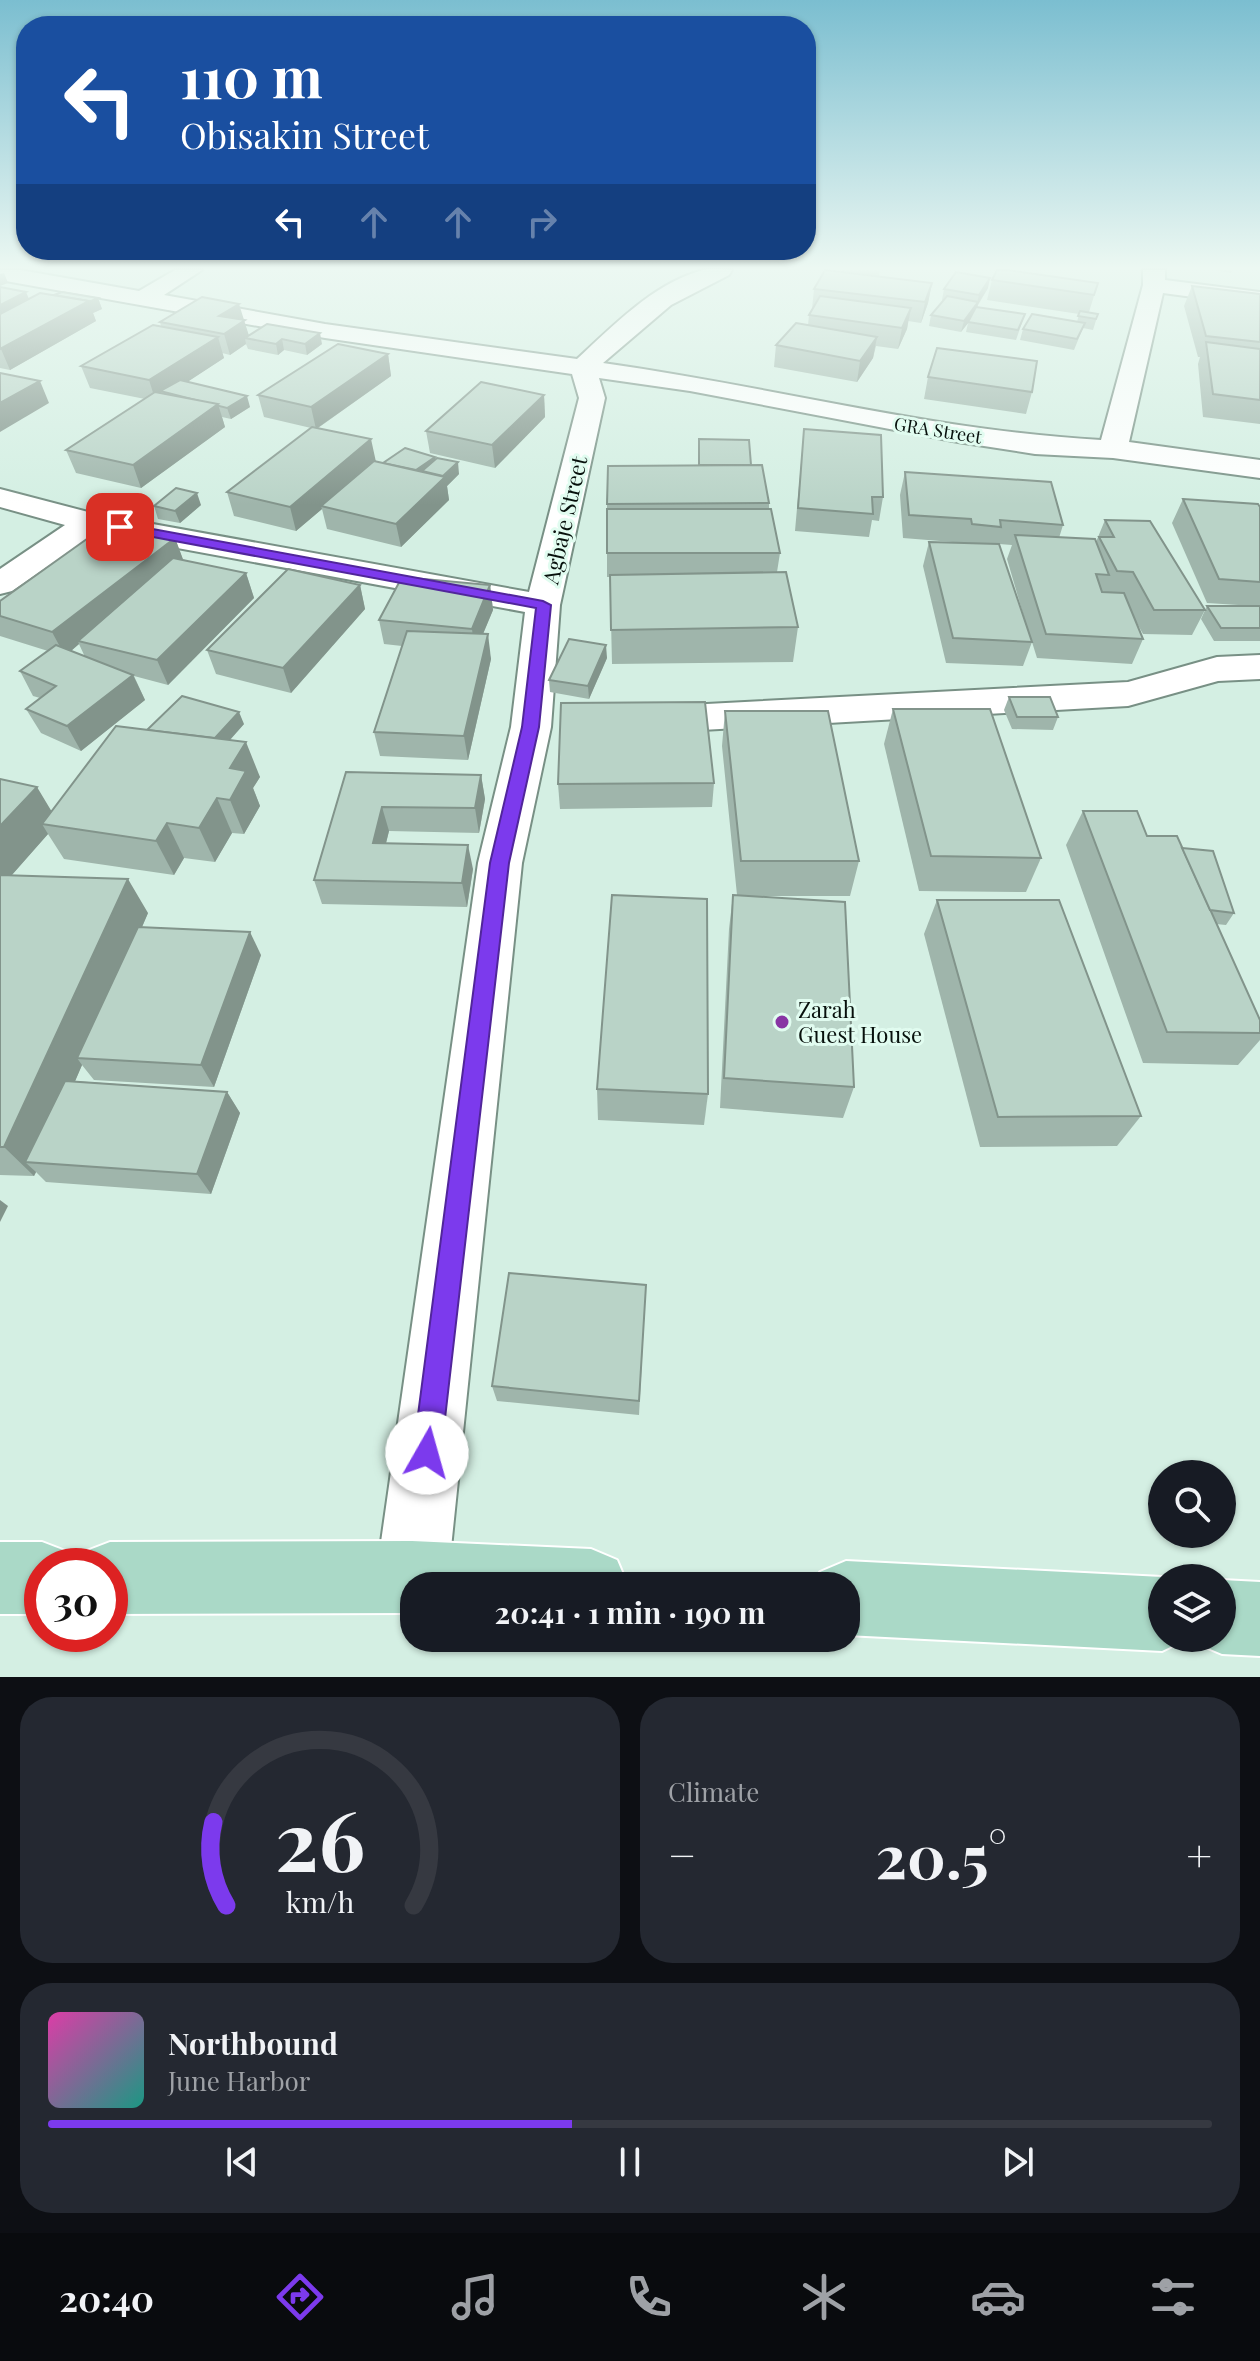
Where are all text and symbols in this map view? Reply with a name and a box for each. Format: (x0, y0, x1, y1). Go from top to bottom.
text: 110 m (180, 38, 323, 113)
icon: left (48, 48, 152, 152)
text: Obisakin Street (180, 110, 429, 158)
icon: left (268, 200, 312, 244)
icon: ahead (352, 200, 396, 244)
icon: ahead (436, 200, 480, 244)
icon: right (520, 200, 564, 244)
street label: GRA Street (892, 411, 984, 449)
street label: Agbaje Street (534, 452, 594, 588)
pin (86, 493, 154, 561)
icon: arrive (98, 505, 142, 549)
place label: Zarah Guest House (798, 994, 922, 1049)
marker: Zarah Guest House (773, 1013, 791, 1031)
position arrow (385, 1411, 469, 1495)
map controls (1148, 1460, 1236, 1652)
button: search (1148, 1460, 1236, 1548)
speed limit sign: 30 (24, 1548, 128, 1652)
button: layers (1148, 1564, 1236, 1652)
text: 20:41 · 1 min · 190 m (495, 1592, 765, 1632)
text: Climate (668, 1774, 759, 1809)
text: 26 (275, 1782, 365, 1893)
text: 20.5° (876, 1814, 1007, 1894)
text: − (668, 1824, 696, 1883)
text: + (1186, 1824, 1212, 1883)
text: km/h (286, 1882, 354, 1920)
text: Northbound (168, 2023, 338, 2063)
text: June Harbor (168, 2063, 310, 2098)
icon: previous (220, 2140, 264, 2184)
icon: pause (608, 2140, 652, 2184)
icon: next (996, 2140, 1040, 2184)
icon: directions (272, 2269, 328, 2325)
icon: music (447, 2269, 503, 2325)
icon: phone (621, 2269, 677, 2325)
icon: climate (796, 2269, 852, 2325)
icon: car (970, 2269, 1026, 2325)
icon: filters (1145, 2269, 1201, 2325)
text: 20:40 (59, 2273, 154, 2321)

